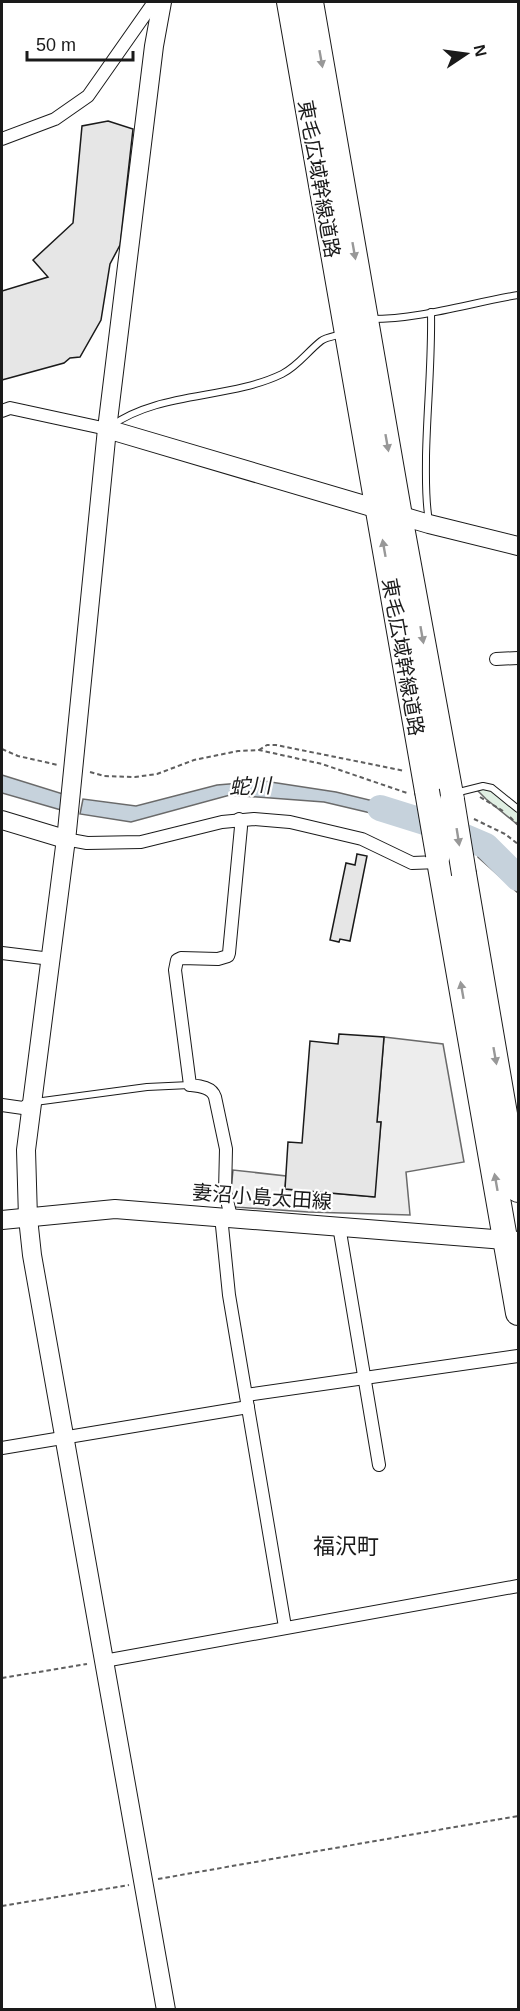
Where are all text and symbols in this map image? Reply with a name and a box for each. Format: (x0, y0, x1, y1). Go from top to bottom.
scale bar (27, 24, 134, 62)
north arrow (436, 24, 496, 84)
text: 50 m (36, 35, 76, 55)
text: N (471, 43, 490, 58)
one-way arrow (316, 50, 325, 69)
street label: 東毛広域幹線道路 (294, 98, 344, 260)
one-way arrow (350, 242, 359, 261)
one-way arrow (383, 434, 392, 453)
one-way arrow (379, 538, 388, 557)
street label: 東毛広域幹線道路 (378, 576, 428, 738)
one-way arrow (418, 626, 427, 645)
water label: 蛇川 (229, 774, 273, 798)
one-way arrow (454, 828, 463, 847)
one-way arrow (457, 980, 466, 999)
one-way arrow (491, 1046, 500, 1065)
one-way arrow (491, 1172, 500, 1191)
street label: 妻沼小島太田線 (191, 1181, 333, 1213)
district label: 福沢町 (313, 1534, 379, 1559)

